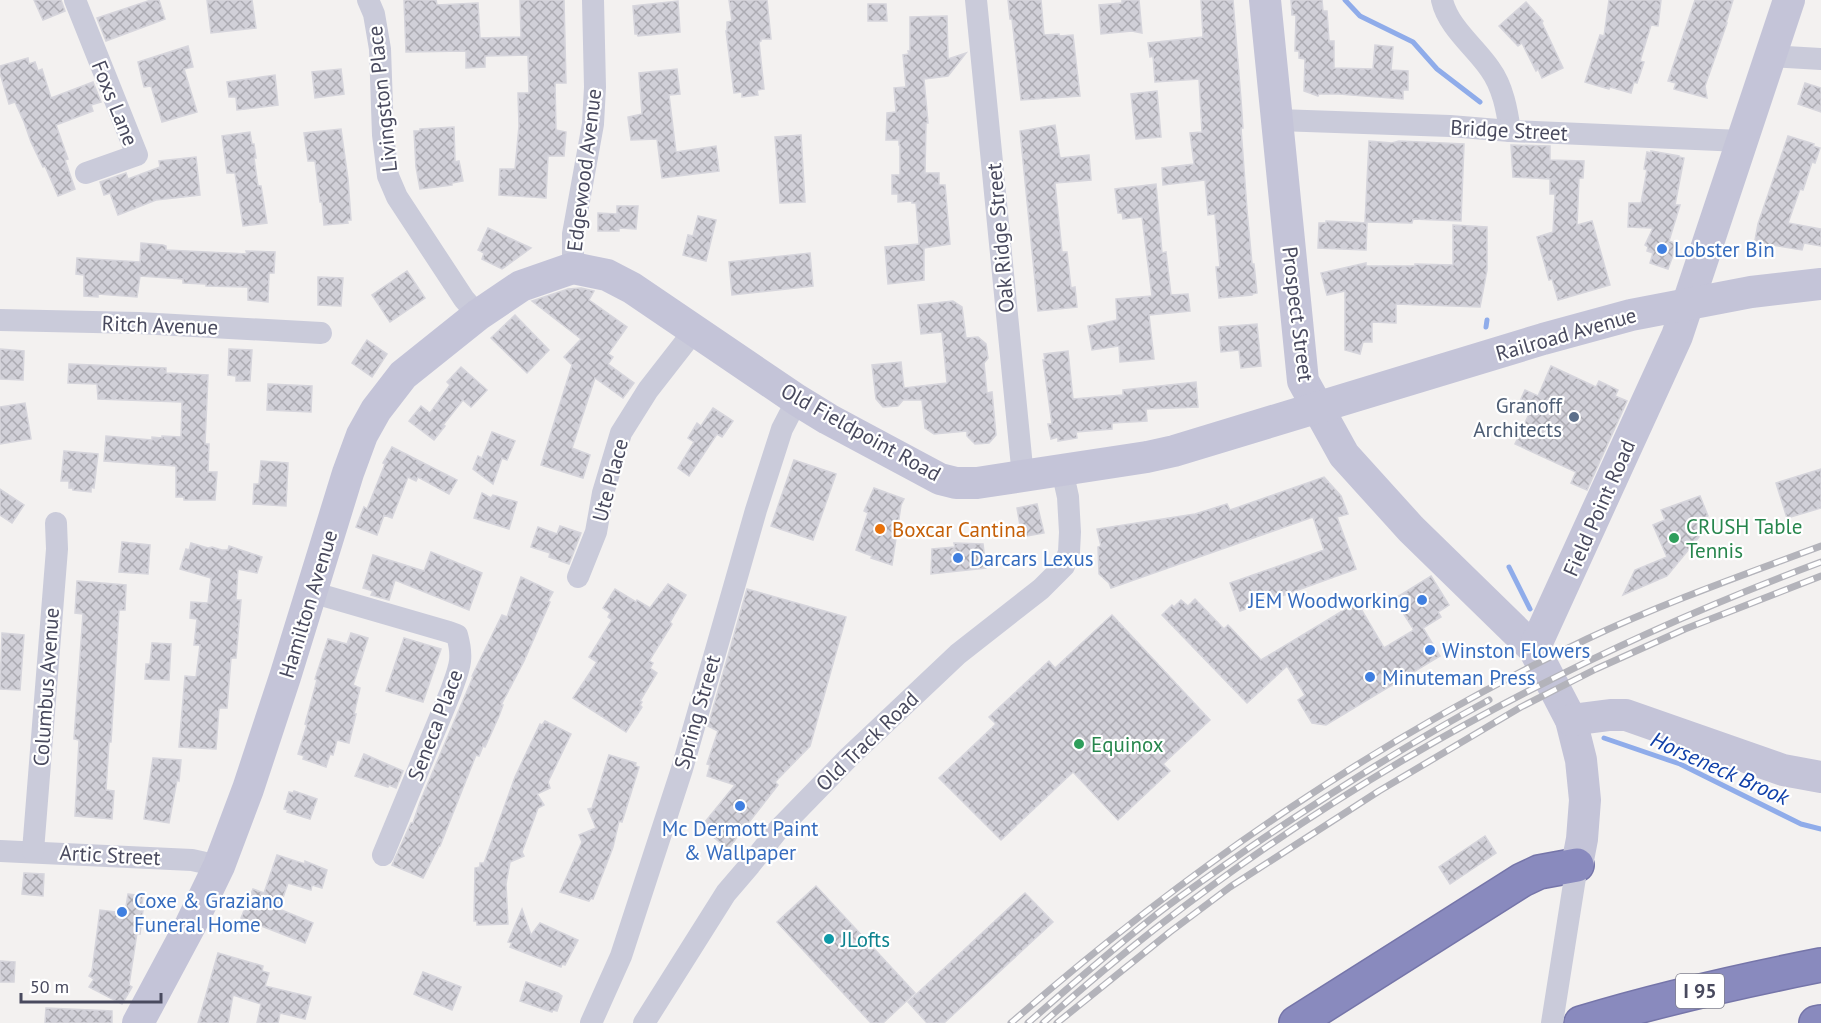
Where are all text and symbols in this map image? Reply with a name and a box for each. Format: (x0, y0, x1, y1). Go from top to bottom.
street label: Livingston Place (361, 24, 403, 174)
street label: Foxs Lane (86, 56, 144, 150)
street label: Edgewood Avenue (561, 87, 607, 253)
street label: Bridge Street (1450, 113, 1568, 147)
street label: Oak Ridge Street (980, 162, 1020, 314)
place label: Lobster Bin (1674, 236, 1775, 263)
marker: Lobster Bin (1655, 242, 1669, 256)
street label: Prospect Street (1276, 245, 1320, 383)
street label: Railroad Avenue (1493, 301, 1639, 367)
street label: Ritch Avenue (101, 309, 219, 341)
street label: Old Fieldpoint Road (776, 377, 946, 487)
place label: Granoff Architects (1473, 392, 1563, 443)
marker: Granoff Architects (1567, 410, 1581, 424)
street label: Field Point Road (1557, 435, 1641, 581)
street label: Ute Place (586, 436, 634, 524)
place label: CRUSH Table Tennis (1686, 513, 1802, 564)
place label: Boxcar Cantina (892, 516, 1026, 543)
marker: Boxcar Cantina (873, 522, 887, 536)
street label: Hamilton Avenue (273, 527, 343, 681)
marker: CRUSH Table Tennis (1667, 531, 1681, 545)
place label: Darcars Lexus (970, 545, 1094, 572)
marker: Darcars Lexus (951, 551, 965, 565)
place label: JEM Woodworking (1247, 587, 1410, 614)
marker: JEM Woodworking (1415, 593, 1429, 607)
street label: Columbus Avenue (27, 607, 65, 767)
place label: Winston Flowers (1442, 637, 1590, 664)
marker: Winston Flowers (1423, 643, 1437, 657)
street label: Spring Street (668, 652, 726, 772)
place label: Minuteman Press (1382, 664, 1536, 691)
street label: Seneca Place (401, 665, 469, 785)
marker: Minuteman Press (1363, 670, 1377, 684)
street label: Old Track Road (810, 685, 924, 797)
water label: Horseneck Brook (1646, 725, 1795, 811)
place label: Equinox (1091, 731, 1164, 758)
marker: Equinox (1072, 737, 1086, 751)
marker: Mc Dermott Paint & Wallpaper (733, 799, 747, 813)
place label: Mc Dermott Paint & Wallpaper (662, 815, 818, 866)
street label: Artic Street (59, 839, 161, 871)
place label: Coxe & Graziano Funeral Home (134, 887, 284, 938)
marker: Coxe & Graziano Funeral Home (115, 905, 129, 919)
place label: JLofts (840, 926, 890, 953)
marker: JLofts (822, 932, 836, 946)
scale bar (21, 966, 160, 1004)
road number: I 95 (1676, 974, 1724, 1008)
text: 50 m (30, 975, 69, 998)

